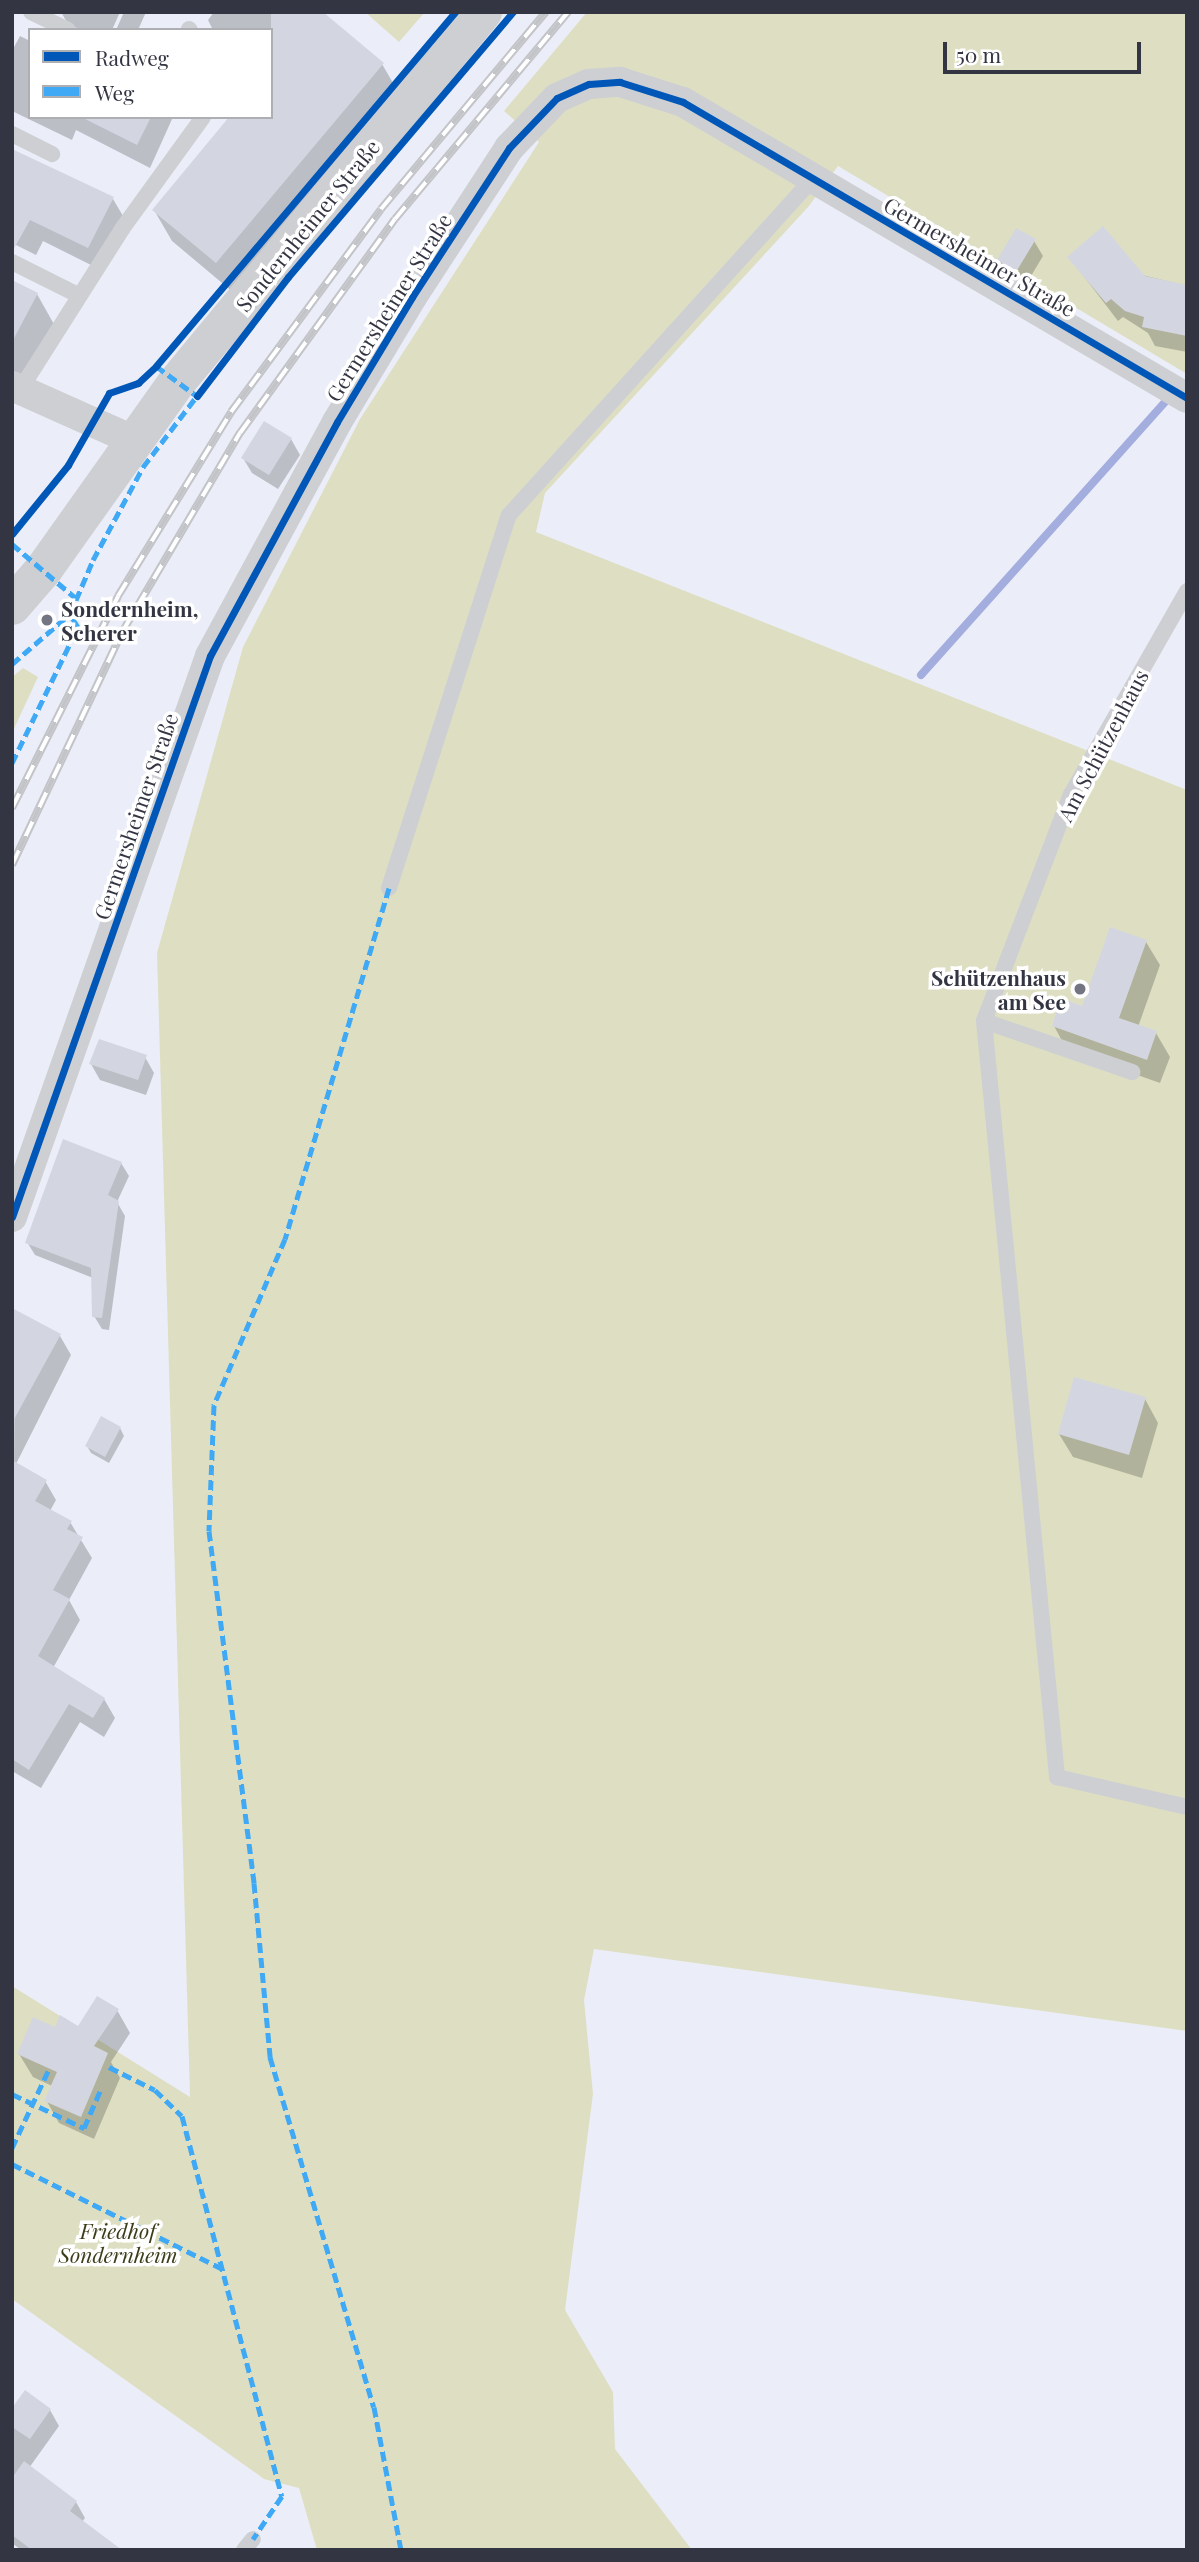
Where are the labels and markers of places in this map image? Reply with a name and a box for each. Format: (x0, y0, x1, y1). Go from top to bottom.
place label: Sondernheim, Scherer (61, 595, 198, 645)
marker: Sondernheim, Scherer (39, 612, 55, 628)
place label: Schützenhaus am See (931, 964, 1066, 1014)
marker: Schützenhaus am See (1072, 981, 1088, 997)

